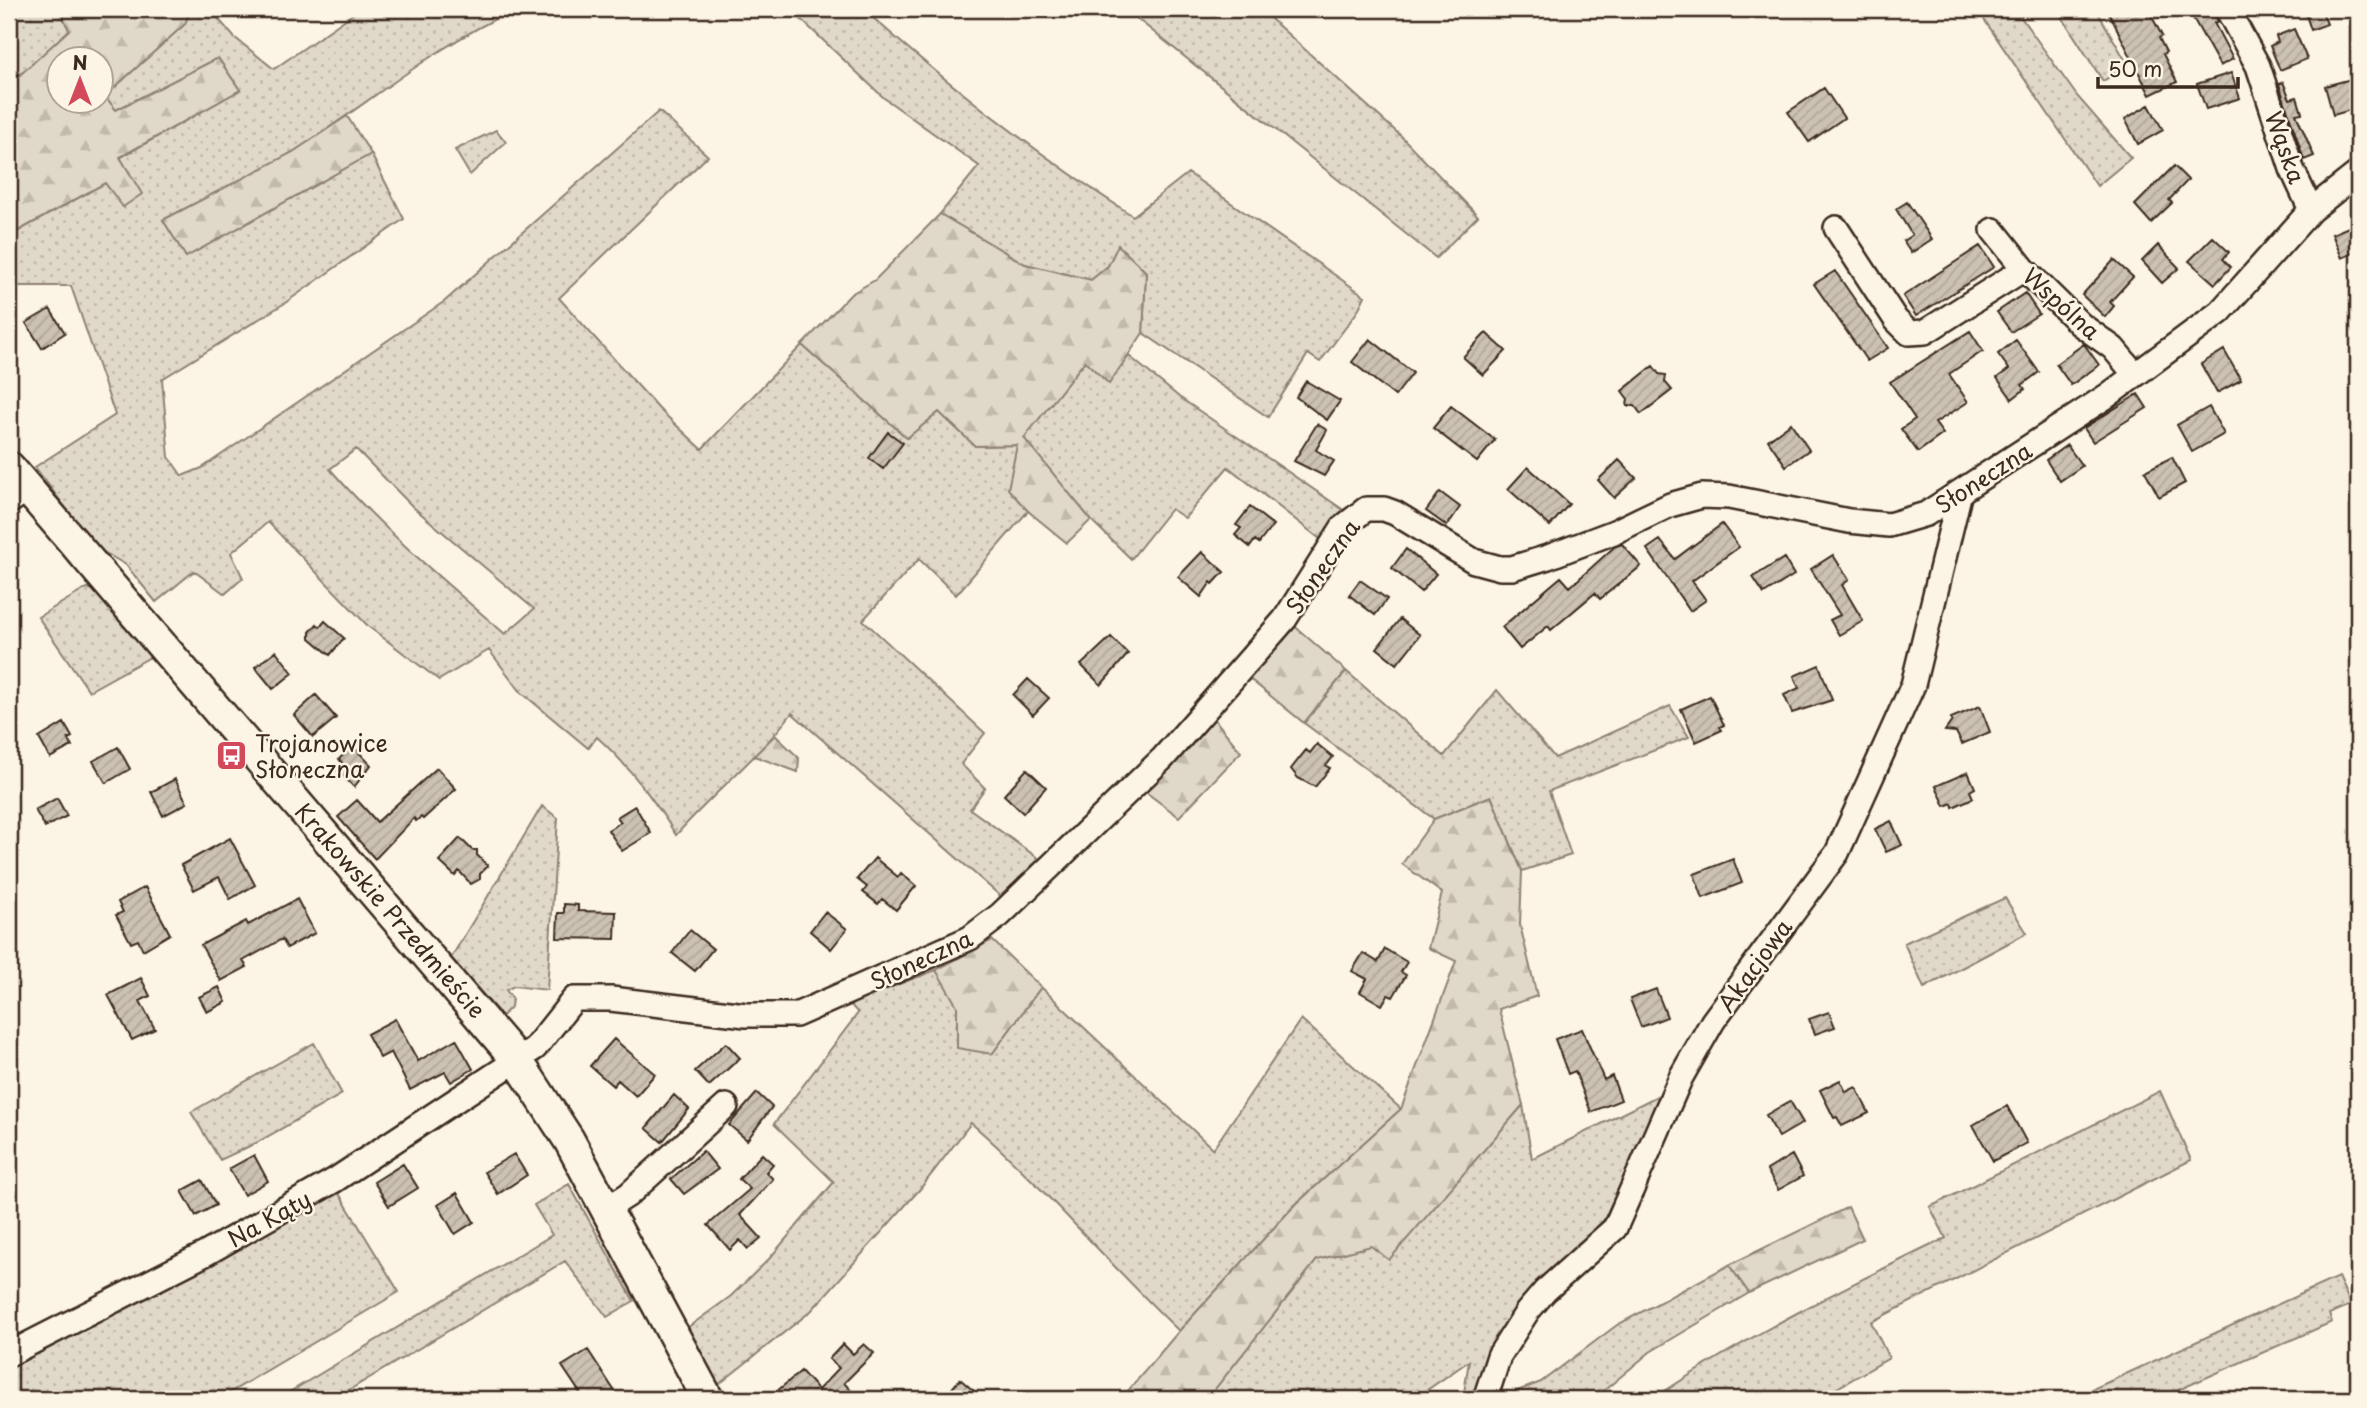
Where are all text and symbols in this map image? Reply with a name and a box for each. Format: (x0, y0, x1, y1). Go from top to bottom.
north arrow (46, 46, 116, 116)
scale bar (2098, 46, 2238, 90)
text: N (72, 48, 88, 76)
text: 50 m (2108, 52, 2162, 84)
street label: Wąska (2257, 106, 2315, 189)
street label: Wspólna (2015, 259, 2109, 348)
street label: Słoneczna (1928, 432, 2039, 521)
street label: Słoneczna (1276, 511, 1368, 621)
place label: Trojanowice Słoneczna (255, 725, 388, 786)
bus stop icon: Trojanowice Słoneczna (215, 738, 249, 772)
street label: Krakowskie Przedmieście (287, 794, 495, 1026)
street label: Akacjowa (1708, 911, 1800, 1019)
street label: Słoneczna (864, 920, 979, 998)
street label: Na Kąty (221, 1181, 317, 1255)

